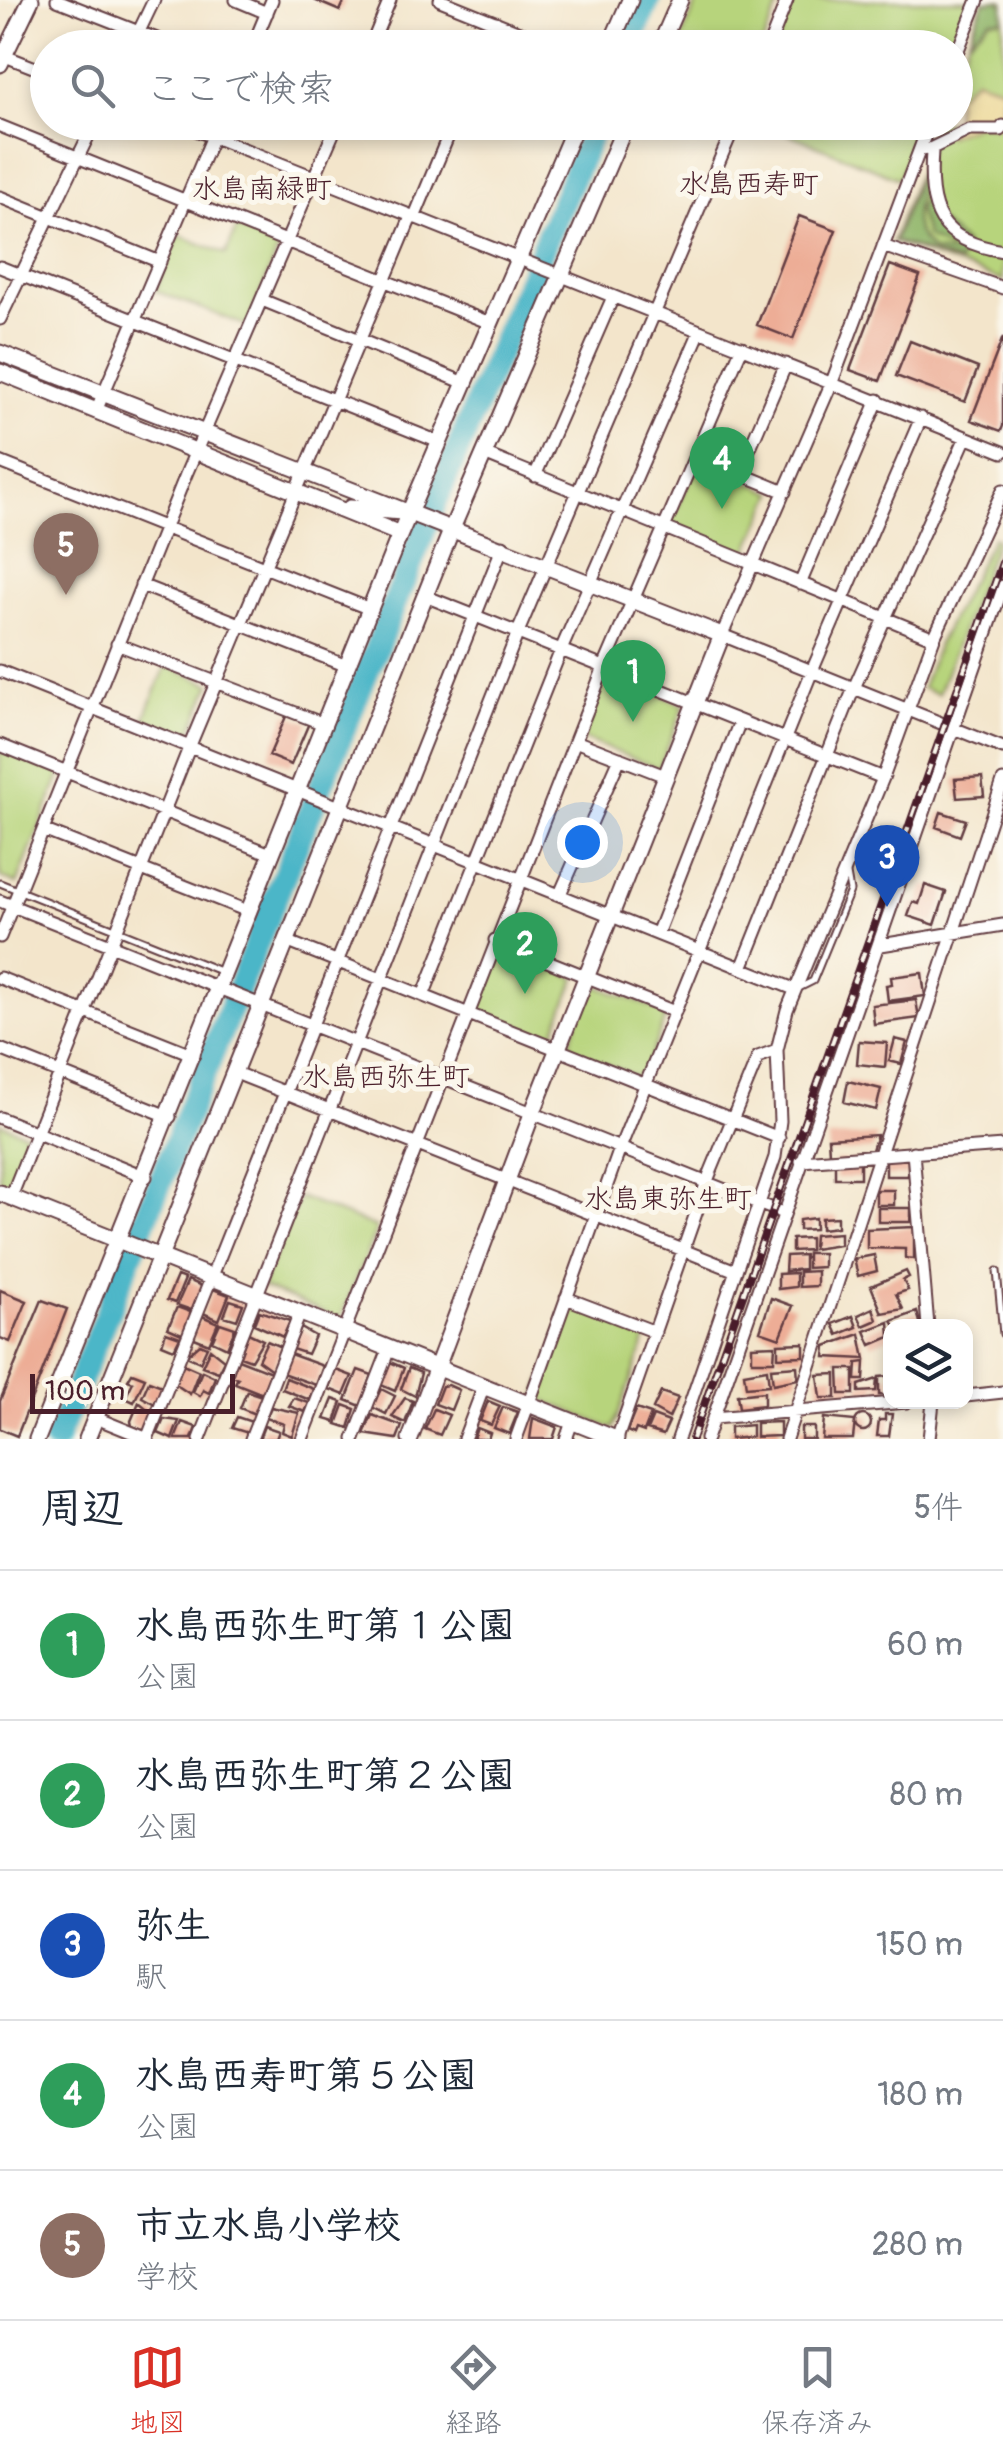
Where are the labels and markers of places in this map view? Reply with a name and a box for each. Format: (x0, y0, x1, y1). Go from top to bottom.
pin: 4 (690, 426, 754, 509)
pin: 5 (34, 512, 98, 595)
pin: 1 (600, 640, 666, 722)
pin: 3 (854, 824, 920, 907)
pin: 2 (492, 912, 558, 994)

